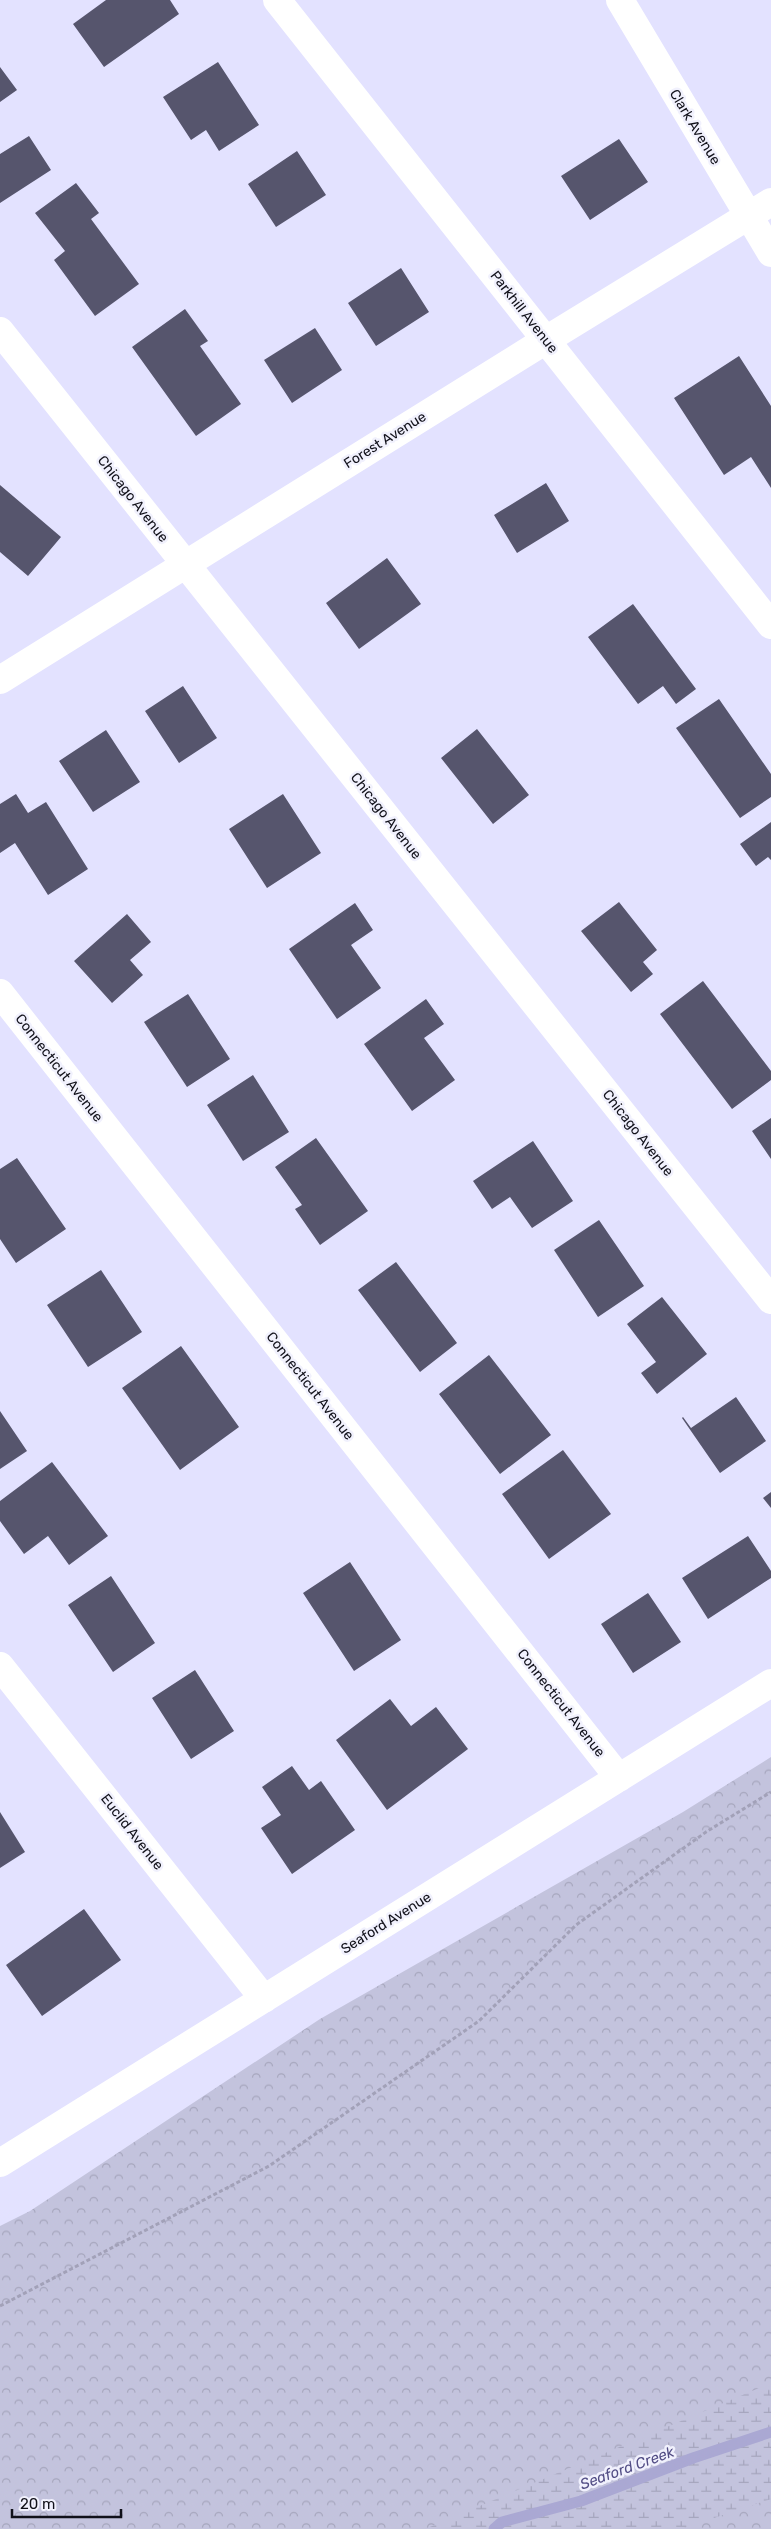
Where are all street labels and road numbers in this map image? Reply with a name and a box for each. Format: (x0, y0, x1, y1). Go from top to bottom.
street label: Clark Avenue (666, 86, 724, 168)
street label: Parkhill Avenue (487, 267, 562, 357)
street label: Forest Avenue (341, 408, 429, 472)
street label: Chicago Avenue (94, 452, 172, 546)
street label: Chicago Avenue (347, 769, 425, 863)
street label: Connecticut Avenue (12, 1011, 107, 1126)
street label: Chicago Avenue (599, 1086, 677, 1180)
street label: Connecticut Avenue (263, 1329, 358, 1444)
street label: Connecticut Avenue (514, 1646, 609, 1761)
street label: Euclid Avenue (97, 1791, 167, 1874)
street label: Seaford Avenue (338, 1888, 434, 1958)

